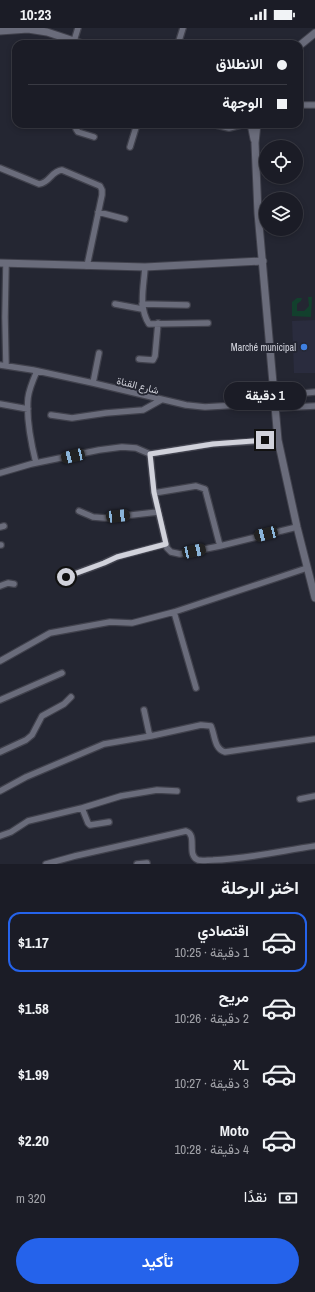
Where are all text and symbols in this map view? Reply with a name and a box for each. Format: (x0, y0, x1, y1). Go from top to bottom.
text: 10:23 (20, 4, 51, 25)
text: الانطلاق (216, 53, 263, 74)
text: الوجهة (222, 92, 263, 113)
map controls (259, 140, 303, 236)
button: locate (259, 140, 303, 184)
button: layers (259, 192, 303, 236)
place label: Marché municipal (231, 341, 296, 354)
marker: Marché municipal (299, 342, 309, 352)
street label: شارع القناة (115, 374, 161, 397)
callout: 1 دقيقة (224, 382, 306, 410)
text: 1 دقيقة (245, 387, 285, 404)
route end (256, 431, 274, 449)
car (60, 447, 86, 465)
car (105, 509, 131, 523)
car (253, 525, 279, 543)
car (181, 543, 207, 559)
route start (57, 568, 75, 586)
text: اختر الرحلة (221, 875, 299, 900)
text: اقتصادي (197, 920, 249, 941)
icon: car (261, 924, 297, 960)
text: $1.17 (18, 932, 49, 953)
text: 1 دقيقة · 10:25 (174, 944, 249, 961)
text: مريح (219, 986, 249, 1007)
icon: car (261, 990, 297, 1026)
text: $1.58 (18, 998, 49, 1019)
text: 2 دقيقة · 10:26 (174, 1010, 249, 1027)
text: XL (233, 1054, 249, 1075)
icon: car (261, 1056, 297, 1092)
text: $1.99 (18, 1064, 49, 1085)
text: 3 دقيقة · 10:27 (174, 1075, 249, 1092)
text: Moto (220, 1120, 249, 1141)
icon: car (261, 1122, 297, 1158)
text: $2.20 (18, 1130, 49, 1151)
text: 4 دقيقة · 10:28 (174, 1141, 249, 1158)
text: نقدًا (244, 1186, 267, 1207)
icon: cash (277, 1187, 299, 1209)
text: 320 m (16, 1190, 46, 1207)
button: تأكيد (16, 1238, 299, 1284)

